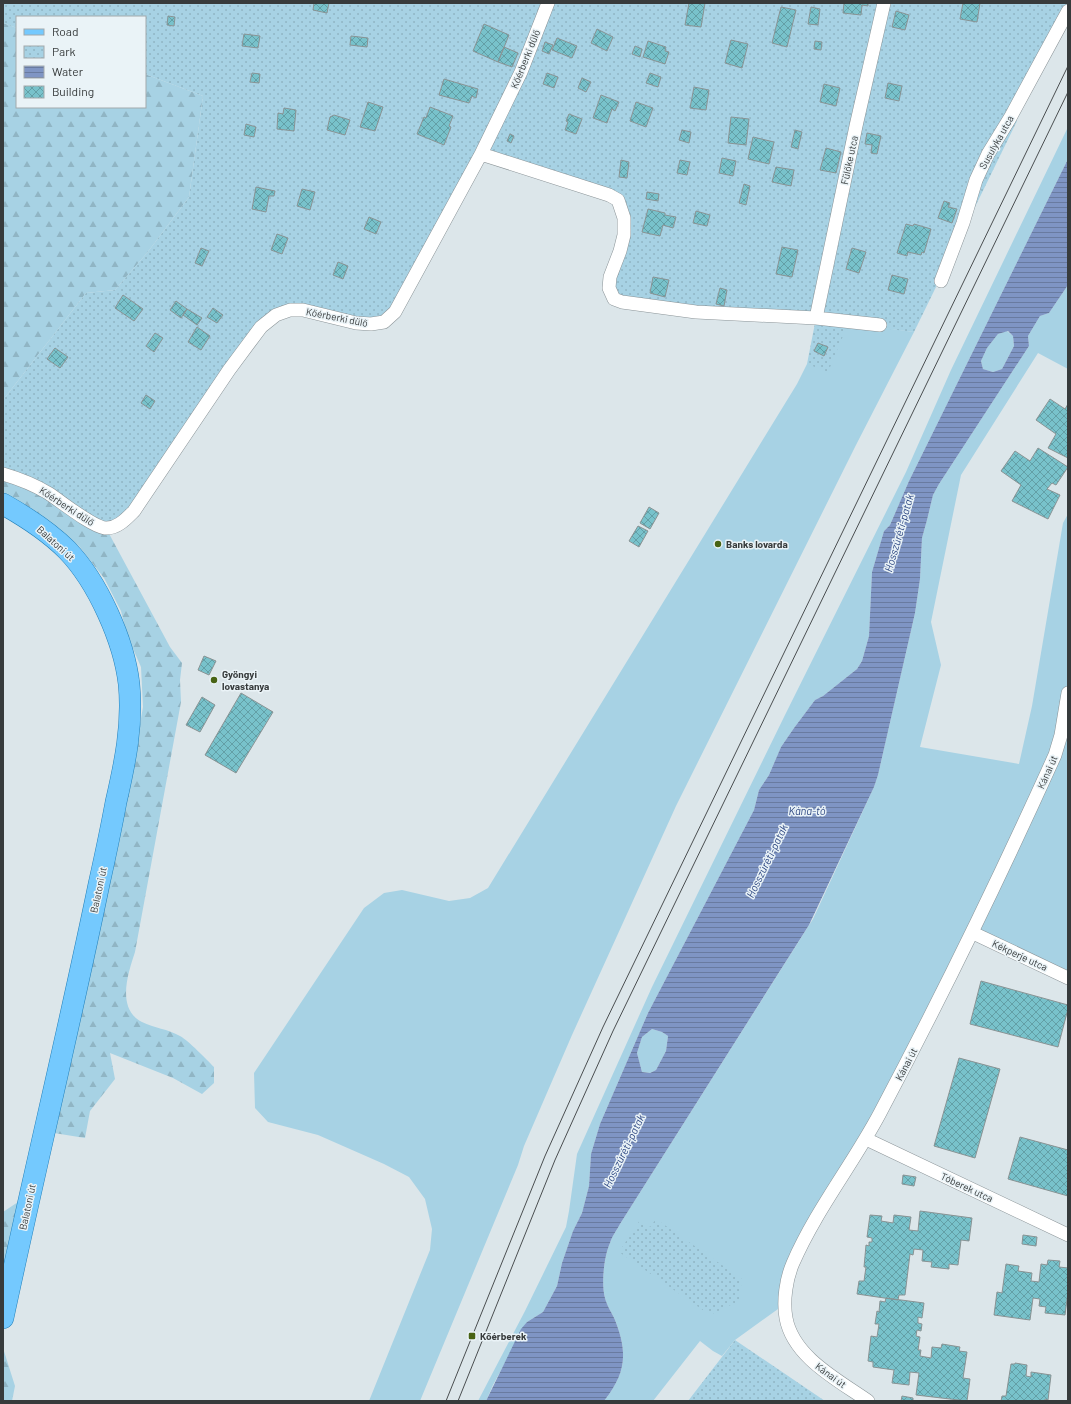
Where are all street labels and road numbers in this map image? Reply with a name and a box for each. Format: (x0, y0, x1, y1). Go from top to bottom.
street label: Kőérberki dűlő (508, 28, 542, 90)
street label: Susulyka utca (976, 113, 1016, 171)
street label: Fülőke utca (838, 134, 860, 186)
street label: Kőérberki dűlő (305, 305, 369, 329)
street label: Kőérberki dűlő (37, 484, 97, 528)
street label: Balatoni út (35, 523, 78, 563)
street label: Kánai út (1034, 753, 1060, 791)
street label: Balatoni út (87, 866, 109, 914)
street label: Kékperje utca (990, 937, 1050, 973)
street label: Kánai út (892, 1045, 920, 1082)
street label: Tóberek utca (939, 1170, 995, 1204)
street label: Balatoni út (16, 1183, 38, 1231)
street label: Kánai út (813, 1360, 849, 1390)

